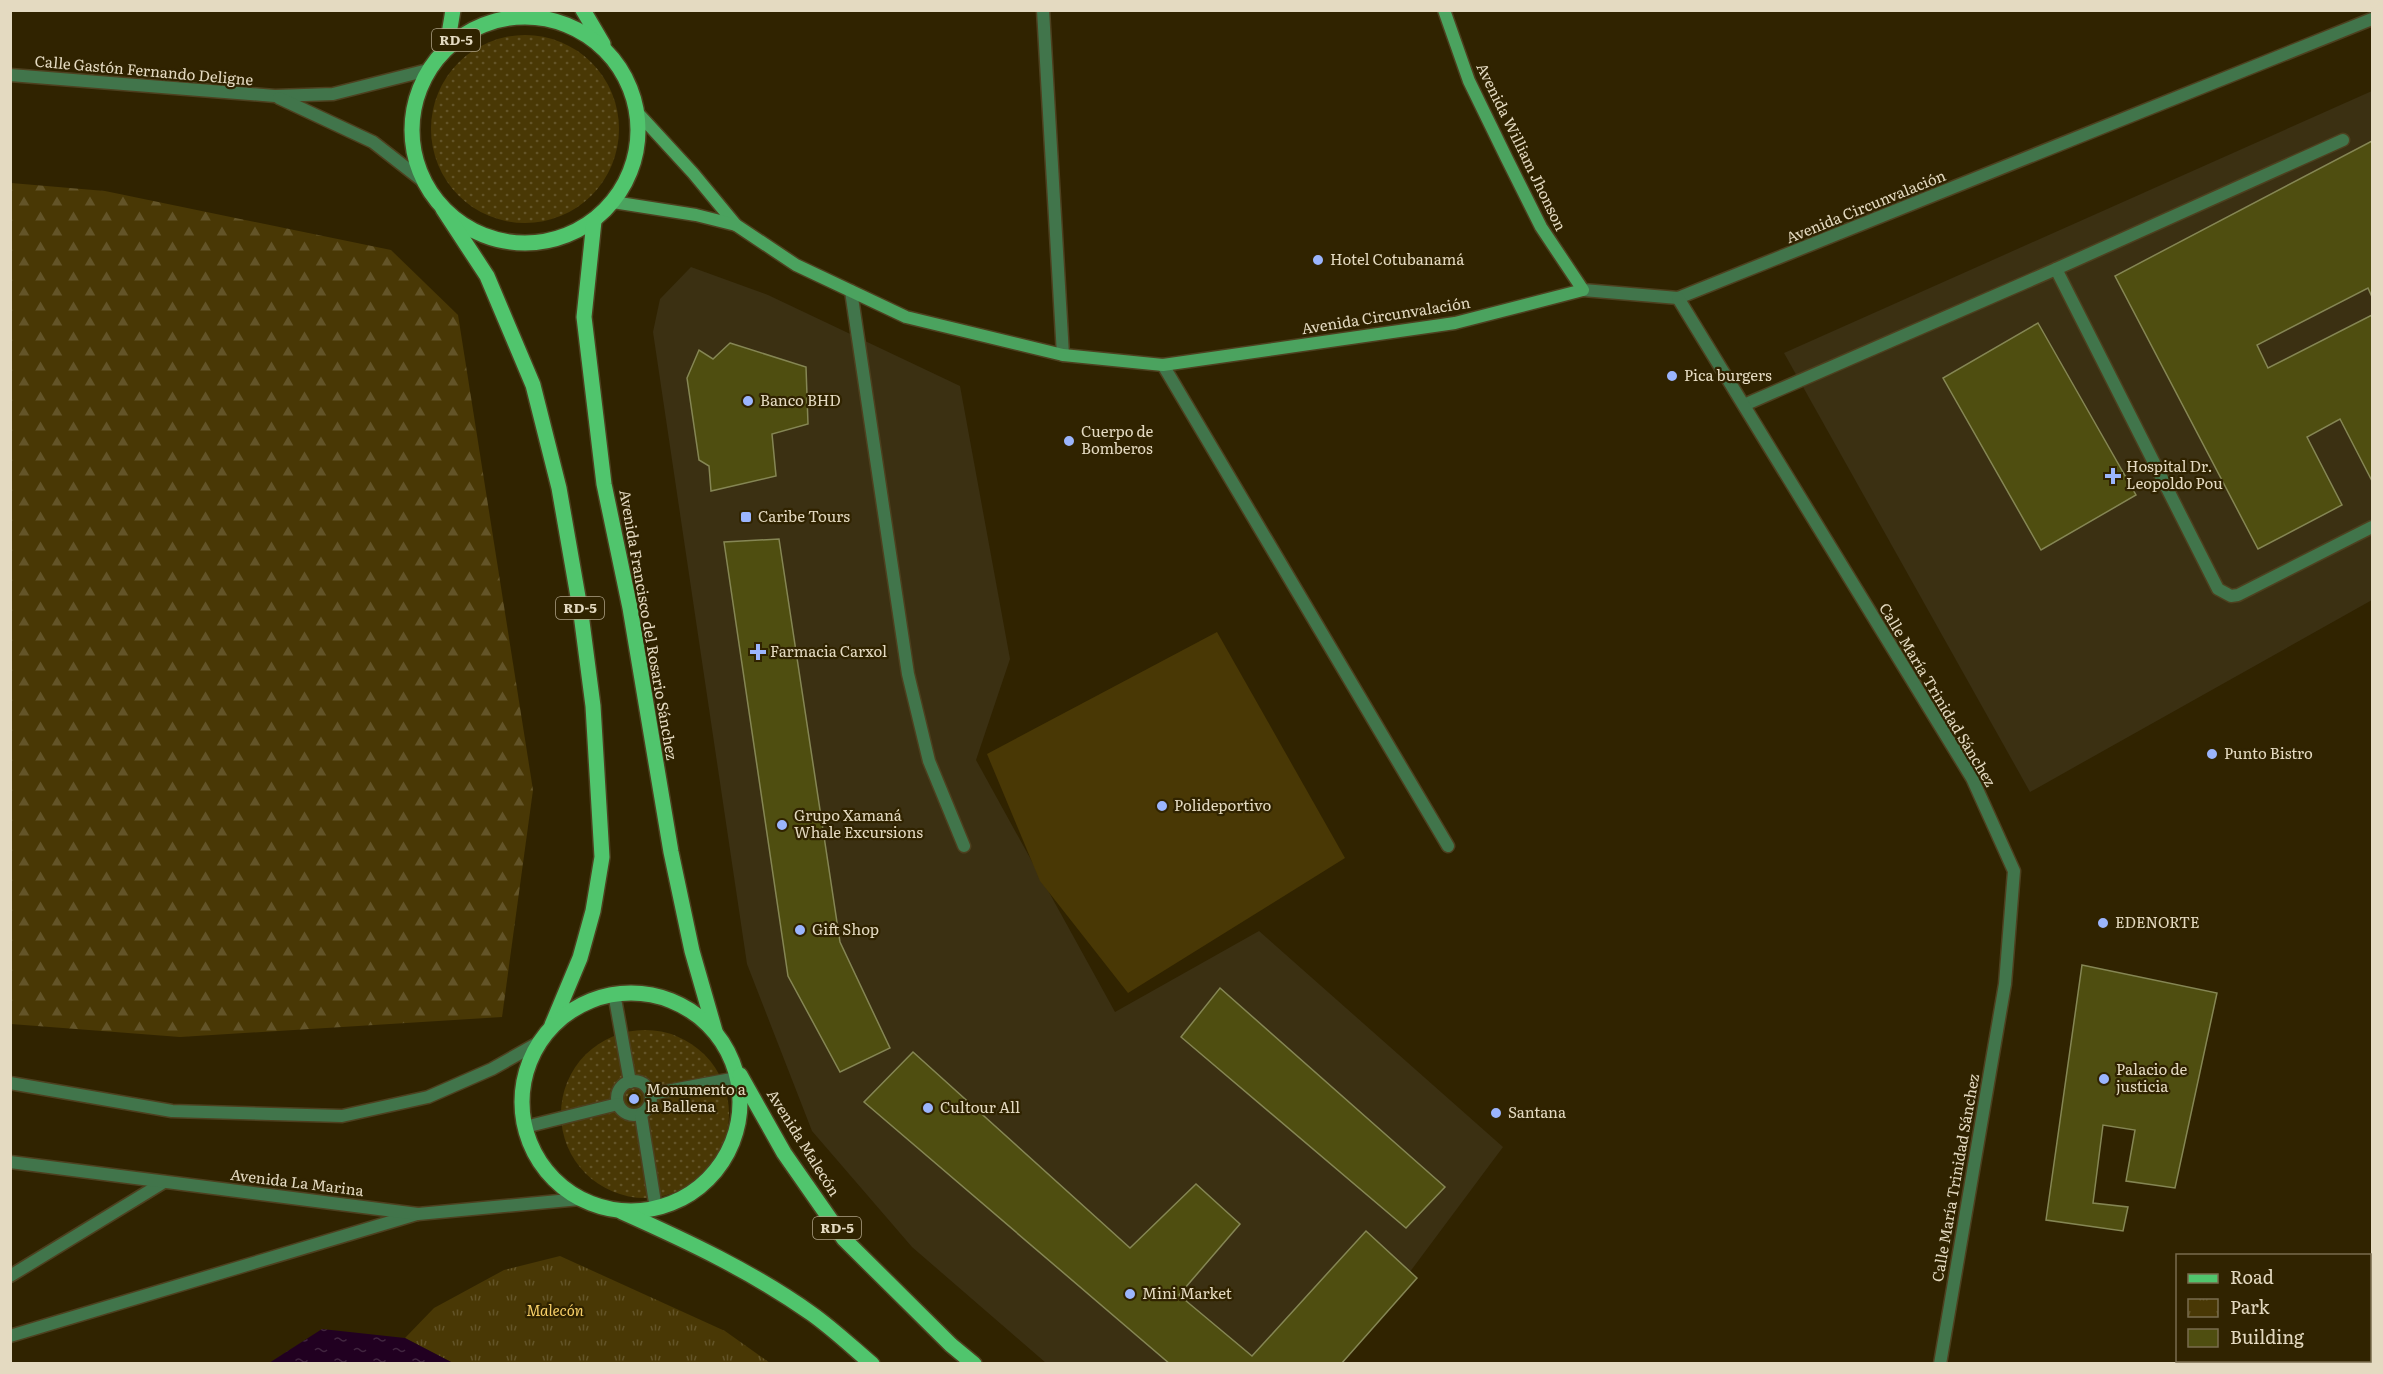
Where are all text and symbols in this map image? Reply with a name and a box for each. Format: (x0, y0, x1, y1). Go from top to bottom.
road number: RD-5 (432, 29, 480, 51)
street label: Calle Gastón Fernando Deligne (34, 48, 255, 91)
street label: Avenida William Jhonson (1472, 58, 1573, 234)
street label: Avenida Circunvalación (1782, 163, 1949, 248)
place label: Hotel Cotubanamá (1330, 247, 1465, 270)
marker: Hotel Cotubanamá (1311, 253, 1325, 267)
street label: Avenida Circunvalación (1300, 290, 1472, 339)
place label: Pica burgers (1684, 363, 1772, 386)
marker: Pica burgers (1665, 369, 1679, 383)
place label: Banco BHD (760, 388, 841, 411)
marker: Banco BHD (741, 394, 755, 408)
place label: Cuerpo de Bomberos (1081, 419, 1154, 459)
marker: Cuerpo de Bomberos (1062, 434, 1076, 448)
place label: Hospital Dr. Leopoldo Pou (2126, 454, 2223, 494)
marker: Hospital Dr. Leopoldo Pou (2104, 467, 2122, 485)
street label: Avenida Francisco del Rosario Sánchez (614, 488, 685, 762)
place label: Caribe Tours (758, 504, 850, 527)
marker: Caribe Tours (739, 510, 753, 524)
road number: RD-5 (556, 597, 604, 619)
street label: Calle María Trinidad Sánchez (1874, 598, 2002, 791)
place label: Farmacia Carxol (770, 639, 887, 662)
marker: Farmacia Carxol (751, 645, 765, 659)
place label: Punto Bistro (2224, 741, 2313, 764)
marker: Punto Bistro (2205, 747, 2219, 761)
place label: Polideportivo (1174, 793, 1271, 816)
marker: Polideportivo (1155, 799, 1169, 813)
place label: Grupo Xamaná Whale Excursions (794, 803, 923, 843)
marker: Grupo Xamaná Whale Excursions (775, 818, 789, 832)
place label: EDENORTE (2115, 910, 2200, 933)
marker: EDENORTE (2096, 916, 2110, 930)
place label: Gift Shop (812, 917, 879, 940)
marker: Gift Shop (793, 923, 807, 937)
place label: Palacio de justicia (2116, 1057, 2187, 1097)
street label: Calle María Trinidad Sánchez (1925, 1072, 1984, 1284)
marker: Palacio de justicia (2097, 1072, 2111, 1086)
place label: Monumento a la Ballena (646, 1077, 747, 1117)
street label: Avenida Malecón (762, 1084, 847, 1200)
marker: Monumento a la Ballena (627, 1092, 641, 1106)
place label: Cultour All (940, 1095, 1020, 1118)
place label: Santana (1508, 1100, 1567, 1123)
marker: Cultour All (921, 1101, 935, 1115)
marker: Santana (1489, 1106, 1503, 1120)
street label: Avenida La Marina (229, 1162, 366, 1201)
road number: RD-5 (813, 1217, 861, 1239)
legend (2176, 1254, 2371, 1362)
text: Road (2230, 1263, 2274, 1290)
place label: Mini Market (1142, 1281, 1232, 1304)
marker: Mini Market (1123, 1287, 1137, 1301)
text: Park (2230, 1293, 2271, 1320)
park label: Malecón (526, 1298, 584, 1321)
text: Building (2230, 1323, 2305, 1350)

